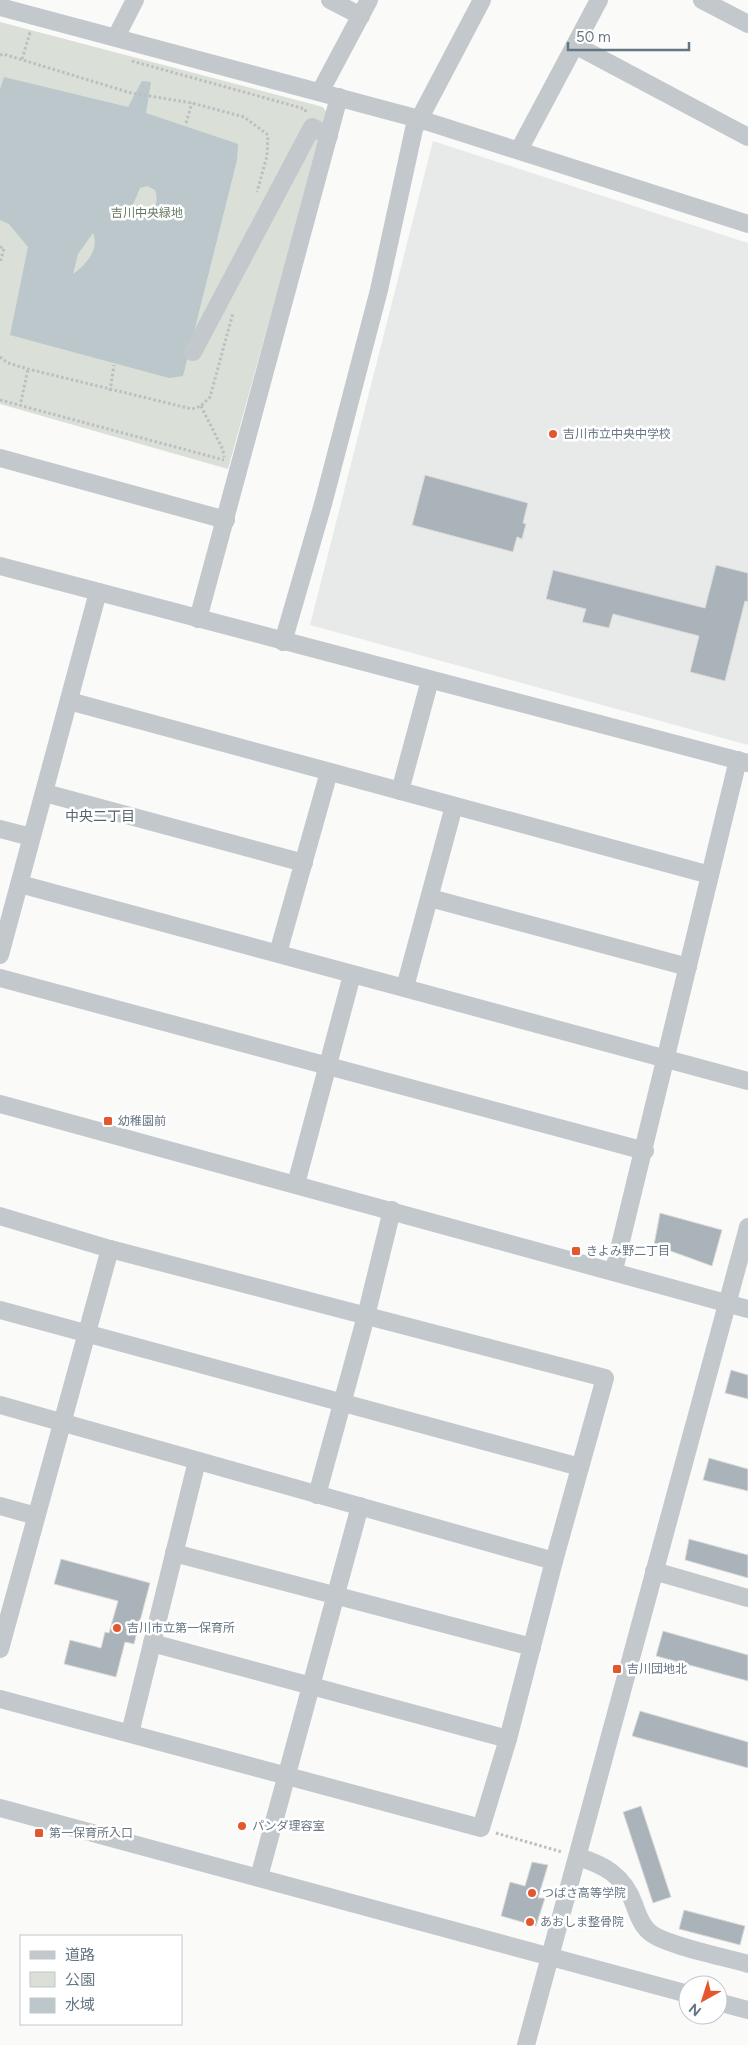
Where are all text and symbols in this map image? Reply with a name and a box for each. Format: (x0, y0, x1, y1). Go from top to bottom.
scale bar (568, 20, 689, 52)
text: 50 m (576, 28, 611, 46)
park label: 吉川中央緑地 (111, 206, 183, 220)
place label: 吉川市立中央中学校 (563, 427, 671, 441)
marker: 吉川市立中央中学校 (547, 428, 559, 440)
district label: 中央二丁目 (65, 808, 135, 825)
place label: 幼稚園前 (118, 1114, 166, 1128)
marker: 幼稚園前 (102, 1115, 114, 1127)
place label: きよみ野二丁目 (586, 1244, 670, 1258)
marker: きよみ野二丁目 (570, 1245, 582, 1257)
place label: 吉川市立第一保育所 (127, 1621, 235, 1635)
marker: 吉川市立第一保育所 (111, 1622, 123, 1634)
place label: 吉川団地北 (627, 1662, 687, 1676)
marker: 吉川団地北 (611, 1663, 623, 1675)
place label: パンダ理容室 (252, 1819, 325, 1833)
marker: パンダ理容室 (236, 1820, 248, 1832)
place label: 第一保育所入口 (49, 1826, 133, 1840)
marker: 第一保育所入口 (33, 1827, 45, 1839)
place label: つばさ高等学院 (542, 1886, 626, 1900)
marker: つばさ高等学院 (526, 1887, 538, 1899)
place label: あおしま整骨院 (540, 1915, 624, 1929)
marker: あおしま整骨院 (524, 1916, 536, 1928)
legend (20, 1935, 182, 2025)
text: 道路 (65, 1946, 95, 1964)
text: 公園 (65, 1971, 95, 1989)
north arrow (678, 1975, 728, 2025)
text: 水域 (65, 1996, 95, 2014)
text: N (686, 2000, 705, 2020)

